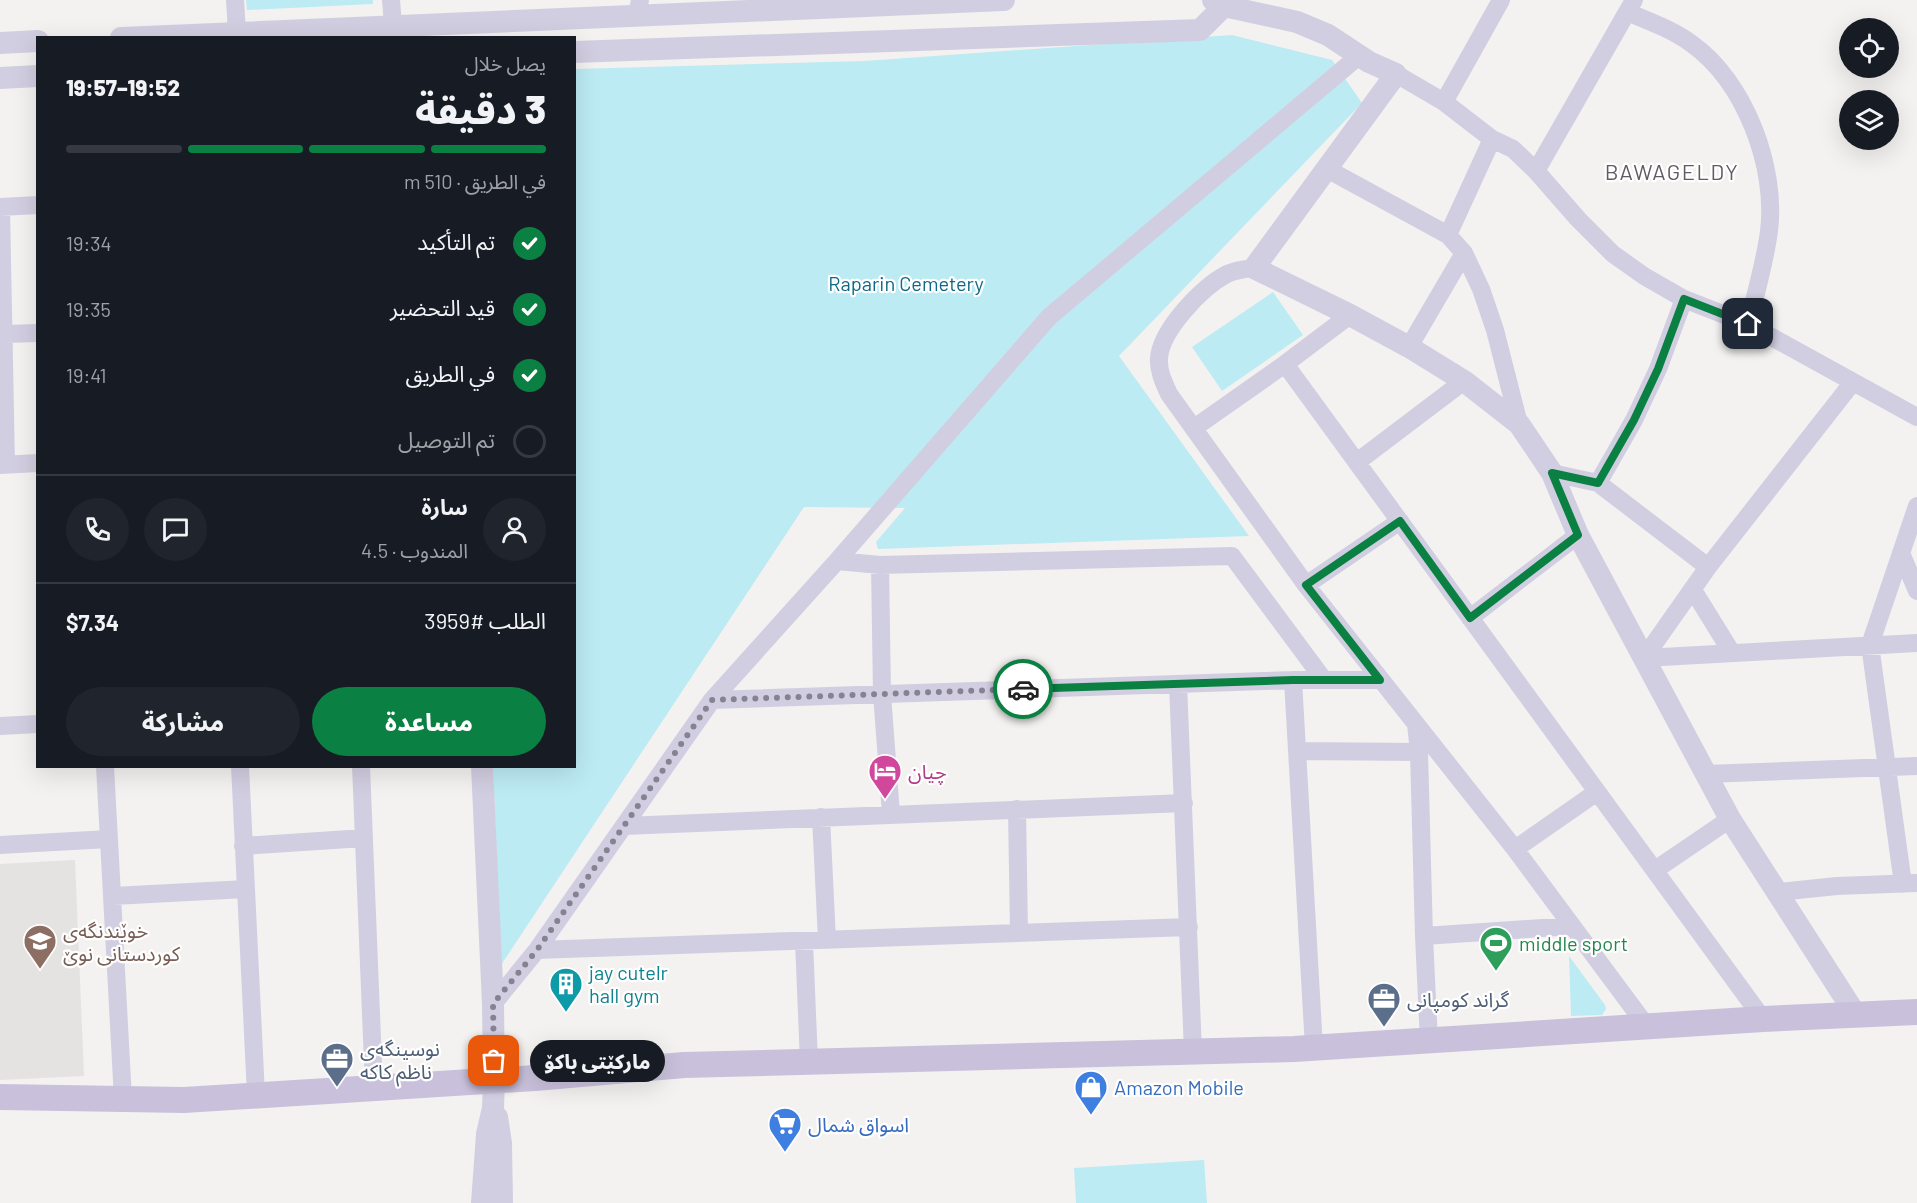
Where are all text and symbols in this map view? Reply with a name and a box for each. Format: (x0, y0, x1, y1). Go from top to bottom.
map controls (1839, 18, 1899, 150)
button: locate (1839, 18, 1899, 78)
text: يصل خلال (465, 51, 546, 75)
text: 19:52–19:57 (66, 74, 180, 100)
text: 3 دقيقة (415, 85, 546, 132)
button: layers (1839, 90, 1899, 150)
district label: BAWAGELDY (1605, 158, 1739, 184)
text: في الطريق · 510 m (404, 169, 546, 193)
icon: check (513, 227, 546, 260)
text: تم التأكيد (417, 228, 495, 254)
text: 19:34 (66, 231, 112, 255)
park label: Raparin Cemetery (828, 271, 984, 295)
icon: check (513, 293, 546, 326)
text: قيد التحضير (390, 294, 495, 320)
text: 19:35 (66, 297, 111, 321)
pin (1722, 298, 1773, 349)
icon: home (1731, 307, 1764, 340)
icon: check (513, 359, 546, 392)
text: في الطريق (406, 360, 495, 386)
text: 19:41 (66, 363, 106, 387)
text: تم التوصيل (398, 426, 495, 452)
text: سارة (422, 493, 468, 519)
button: phone (66, 498, 129, 561)
button: chat (144, 498, 207, 561)
button: person (483, 498, 546, 561)
text: المندوب · 4.5 (361, 538, 468, 562)
text: الطلب #3959 (424, 607, 546, 633)
text: $7.34 (66, 609, 119, 635)
courier (993, 659, 1053, 719)
icon: car (1007, 673, 1040, 706)
button: مشاركة (66, 687, 300, 756)
button: مساعدة (312, 687, 546, 756)
hotel icon: چيان (867, 753, 903, 800)
place label: چيان (908, 759, 947, 785)
place label: خوێندنگەی کوردستانی نوێ (63, 918, 181, 966)
school or university icon: خوێندنگەی کوردستانی نوێ (22, 923, 58, 970)
sports icon: middle sport (1478, 925, 1514, 972)
place label: middle sport (1519, 931, 1628, 955)
place label: jay cutelr hall gym (588, 960, 668, 1007)
building icon: jay cutelr hall gym (548, 966, 584, 1013)
office icon: گراند كومپانى (1366, 981, 1402, 1028)
place label: گراند كومپانى (1407, 987, 1510, 1013)
pin (468, 1035, 519, 1086)
place label: نوسینگەی ناظم کاکە (360, 1036, 440, 1087)
callout: مارکێتی باکۆ (530, 1040, 665, 1082)
office icon: نوسینگەی ناظم کاکە (319, 1041, 355, 1088)
icon: bag (477, 1044, 510, 1077)
text: مارکێتی باکۆ (544, 1049, 651, 1073)
shop icon: Amazon Mobile (1073, 1069, 1109, 1116)
place label: Amazon Mobile (1114, 1075, 1244, 1099)
supermarket icon: اسواق شمال (767, 1106, 803, 1153)
place label: اسواق شمال (808, 1112, 909, 1137)

